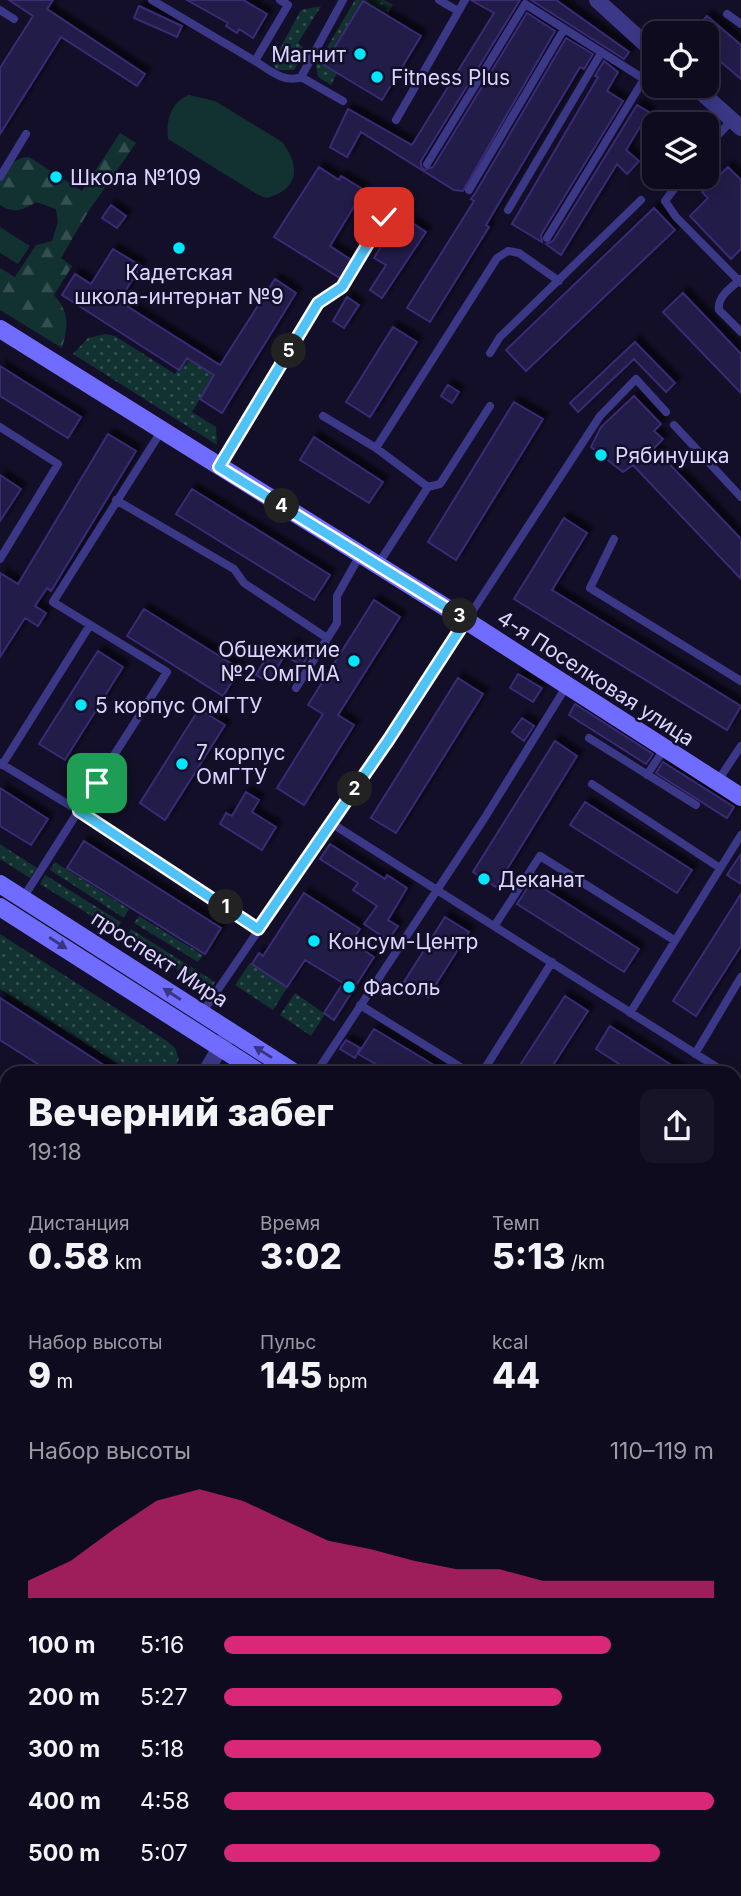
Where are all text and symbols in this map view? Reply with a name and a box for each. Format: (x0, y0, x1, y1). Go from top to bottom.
map controls (642, 21, 719, 189)
button: locate (642, 21, 719, 98)
place label: Магнит (271, 42, 346, 67)
marker: Магнит (352, 46, 368, 62)
place label: Fitness Plus (391, 65, 510, 90)
marker: Fitness Plus (369, 69, 385, 85)
button: layers (642, 112, 719, 189)
place label: Школа №109 (70, 165, 201, 190)
marker: Школа №109 (48, 169, 64, 185)
pin (354, 187, 414, 247)
icon: check (365, 198, 403, 236)
marker: Кадетская школа-интернат №9 (171, 240, 187, 256)
place label: Кадетская школа-интернат №9 (74, 260, 284, 309)
pin: 5 (272, 334, 306, 368)
text: 5 (282, 339, 295, 362)
place label: Рябинушка (615, 443, 730, 468)
marker: Рябинушка (593, 447, 609, 463)
pin: 4 (264, 489, 300, 524)
text: 4 (275, 494, 288, 517)
pin: 3 (442, 598, 477, 634)
text: 3 (453, 604, 466, 627)
street label: 4-я Поселковая улица (493, 605, 699, 751)
place label: Общежитие №2 ОмГМА (218, 637, 340, 686)
marker: Общежитие №2 ОмГМА (346, 653, 362, 669)
place label: 5 корпус ОмГТУ (95, 693, 263, 718)
marker: 5 корпус ОмГТУ (73, 697, 89, 713)
place label: 7 корпус ОмГТУ (196, 740, 286, 789)
pin (67, 753, 127, 813)
marker: 7 корпус ОмГТУ (174, 756, 190, 772)
icon: arrive (78, 764, 116, 802)
pin: 2 (338, 772, 372, 806)
text: 2 (349, 777, 360, 800)
place label: Деканат (498, 867, 585, 892)
marker: Деканат (476, 871, 492, 887)
pin: 1 (208, 890, 244, 925)
text: 1 (221, 895, 230, 918)
street label: проспект Мира (87, 906, 233, 1012)
place label: Консум-Центр (328, 929, 478, 954)
marker: Консум-Центр (306, 933, 322, 949)
one-way arrow (48, 937, 67, 950)
place label: Фасоль (363, 975, 441, 1000)
marker: Фасоль (341, 979, 357, 995)
one-way arrow (163, 988, 182, 1001)
one-way arrow (253, 1045, 272, 1058)
text: Вечерний забег (28, 1089, 334, 1135)
button: share (640, 1089, 714, 1163)
text: 19:18 (28, 1138, 82, 1166)
text: Дистанция (28, 1212, 130, 1235)
text: Время (260, 1212, 320, 1235)
text: Темп (492, 1212, 540, 1235)
text: 0.58 (28, 1235, 109, 1277)
text: 3:02 (260, 1235, 342, 1277)
text: 5:13 (492, 1235, 566, 1277)
text: km (109, 1251, 142, 1274)
text: /km (566, 1251, 605, 1274)
text: Набор высоты (28, 1331, 163, 1354)
text: Пульс (260, 1331, 316, 1354)
text: kcal (492, 1331, 528, 1354)
text: 9 (28, 1354, 51, 1396)
text: 145 (260, 1354, 322, 1396)
text: 44 (492, 1354, 540, 1396)
text: m (51, 1370, 73, 1393)
text: bpm (322, 1370, 368, 1393)
text: Набор высоты (28, 1437, 191, 1465)
text: 110–119 m (610, 1437, 714, 1465)
text: 100 m (28, 1631, 95, 1659)
text: 5:16 (140, 1631, 184, 1659)
text: 200 m (28, 1683, 100, 1711)
text: 5:27 (140, 1683, 188, 1711)
text: 300 m (28, 1735, 100, 1763)
text: 5:18 (140, 1735, 184, 1763)
text: 400 m (28, 1787, 101, 1815)
text: 4:58 (140, 1787, 190, 1815)
text: 500 m (28, 1839, 100, 1867)
text: 5:07 (140, 1839, 188, 1867)

